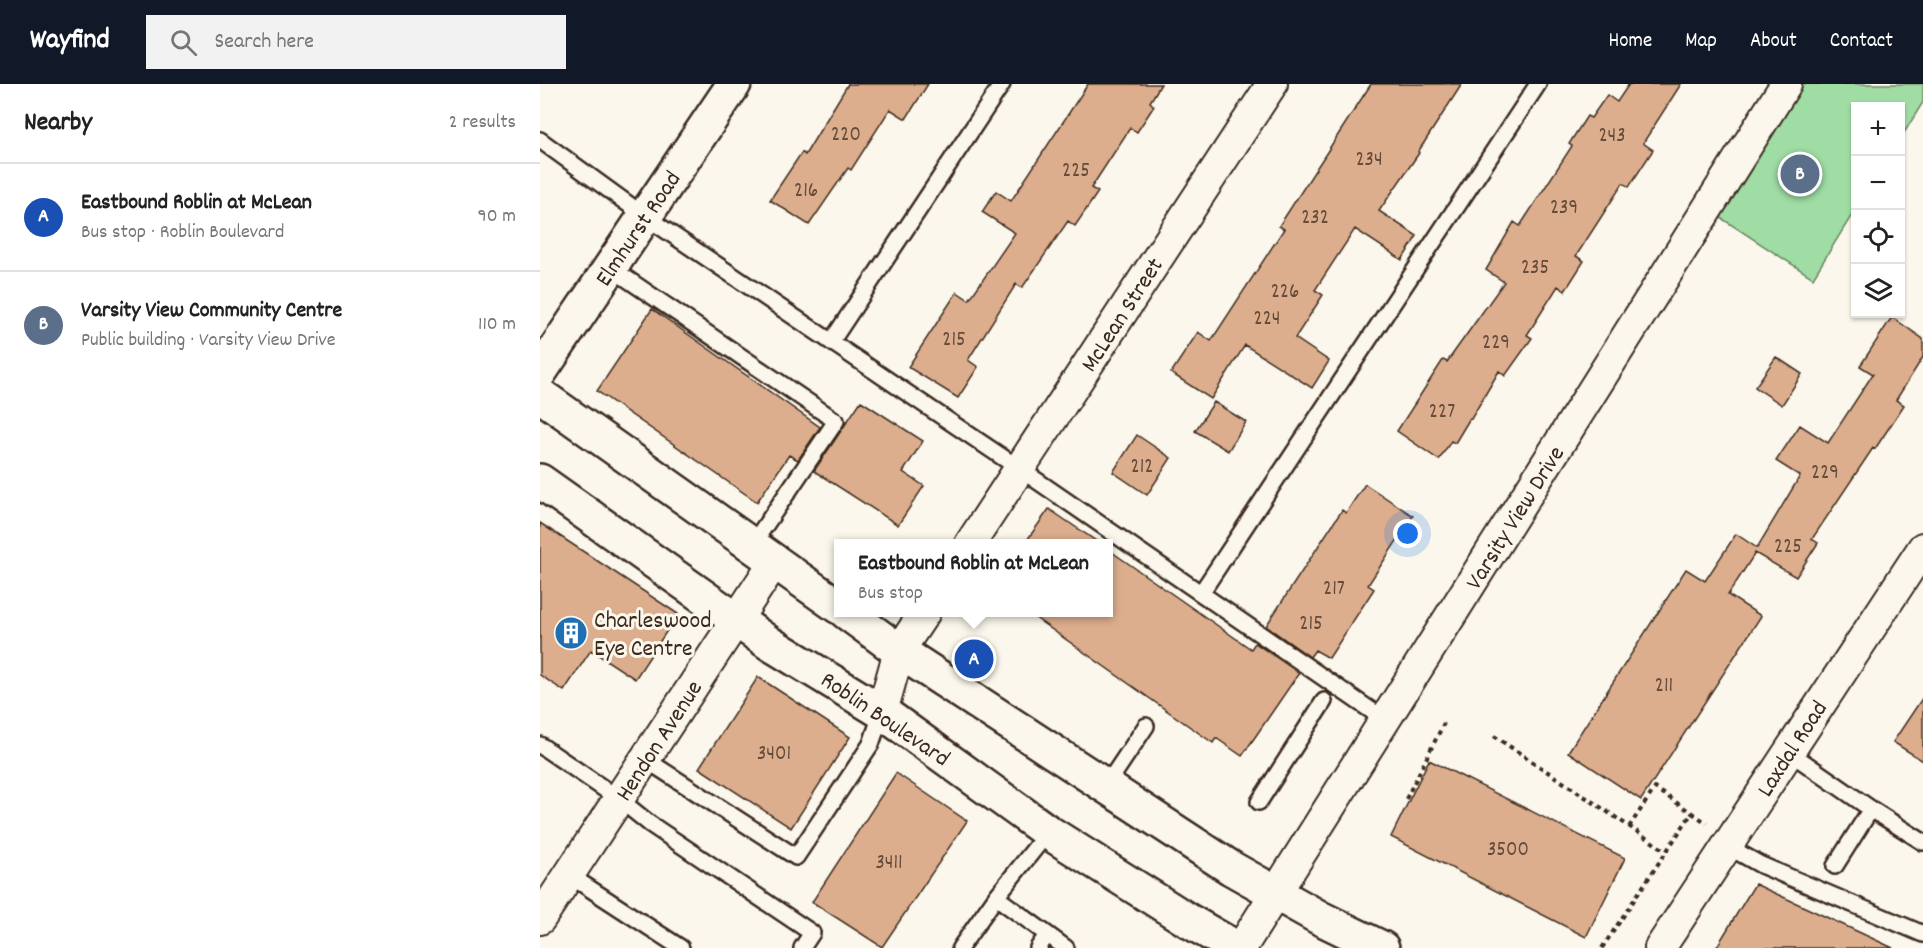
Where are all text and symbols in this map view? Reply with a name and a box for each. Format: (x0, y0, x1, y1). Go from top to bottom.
search box (146, 15, 566, 69)
text: Wayfind (30, 22, 110, 62)
icon: search (167, 26, 200, 59)
text: Search here (215, 27, 314, 58)
text: Home (1608, 27, 1652, 57)
text: Map (1685, 27, 1717, 57)
text: About (1750, 27, 1797, 57)
text: Contact (1830, 27, 1893, 57)
map controls (1851, 102, 1905, 318)
button: + (1851, 102, 1905, 156)
text: Nearby (24, 105, 92, 142)
text: 2 results (449, 109, 516, 137)
house number: 220 (831, 121, 861, 151)
house number: 243 (1598, 122, 1626, 152)
house number: 234 (1355, 146, 1383, 176)
pin: B (1780, 152, 1820, 196)
button: − (1851, 156, 1905, 210)
house number: 225 (1062, 157, 1090, 187)
street label: Elmhurst Road (588, 165, 691, 294)
house number: 216 (794, 177, 818, 207)
text: Eastbound Roblin at McLean (81, 188, 312, 219)
house number: 239 (1550, 194, 1578, 224)
text: A (38, 203, 49, 231)
text: 90 m (478, 203, 516, 231)
house number: 232 (1301, 204, 1329, 234)
button: locate (1851, 210, 1905, 264)
text: Bus stop · Roblin Boulevard (81, 219, 284, 247)
street label: McLean Street (1074, 252, 1173, 380)
house number: 235 (1521, 254, 1549, 284)
button: layers (1851, 264, 1905, 318)
house number: 226 (1271, 278, 1299, 308)
text: Varsity View Community Centre (81, 296, 342, 327)
house number: 224 (1253, 305, 1281, 335)
text: B (39, 311, 48, 339)
text: 110 m (478, 311, 516, 339)
house number: 215 (942, 326, 966, 356)
text: Public building · Varsity View Drive (81, 327, 336, 355)
house number: 229 (1482, 329, 1510, 359)
house number: 227 (1429, 398, 1455, 428)
street label: Varsity View Drive (1459, 440, 1574, 597)
house number: 212 (1131, 453, 1153, 483)
house number: 229 (1811, 459, 1839, 489)
your location (1393, 519, 1422, 548)
house number: 225 (1774, 533, 1802, 563)
popup (834, 539, 1113, 617)
text: Eastbound Roblin at McLean (858, 549, 1089, 580)
house number: 217 (1323, 575, 1345, 605)
text: Bus stop (858, 580, 923, 608)
place label: Charleswood Eye Centre (594, 605, 711, 667)
house number: 215 (1299, 610, 1323, 640)
building icon: Charleswood Eye Centre (553, 615, 589, 651)
pin: A (954, 636, 994, 682)
street label: Roblin Boulevard (813, 665, 956, 776)
house number: 211 (1655, 672, 1673, 702)
street label: Hendon Avenue (609, 674, 712, 809)
street label: Laxdal Road (1750, 695, 1837, 804)
house number: 3401 (757, 740, 791, 770)
house number: 3500 (1487, 836, 1529, 866)
house number: 3411 (875, 849, 903, 879)

